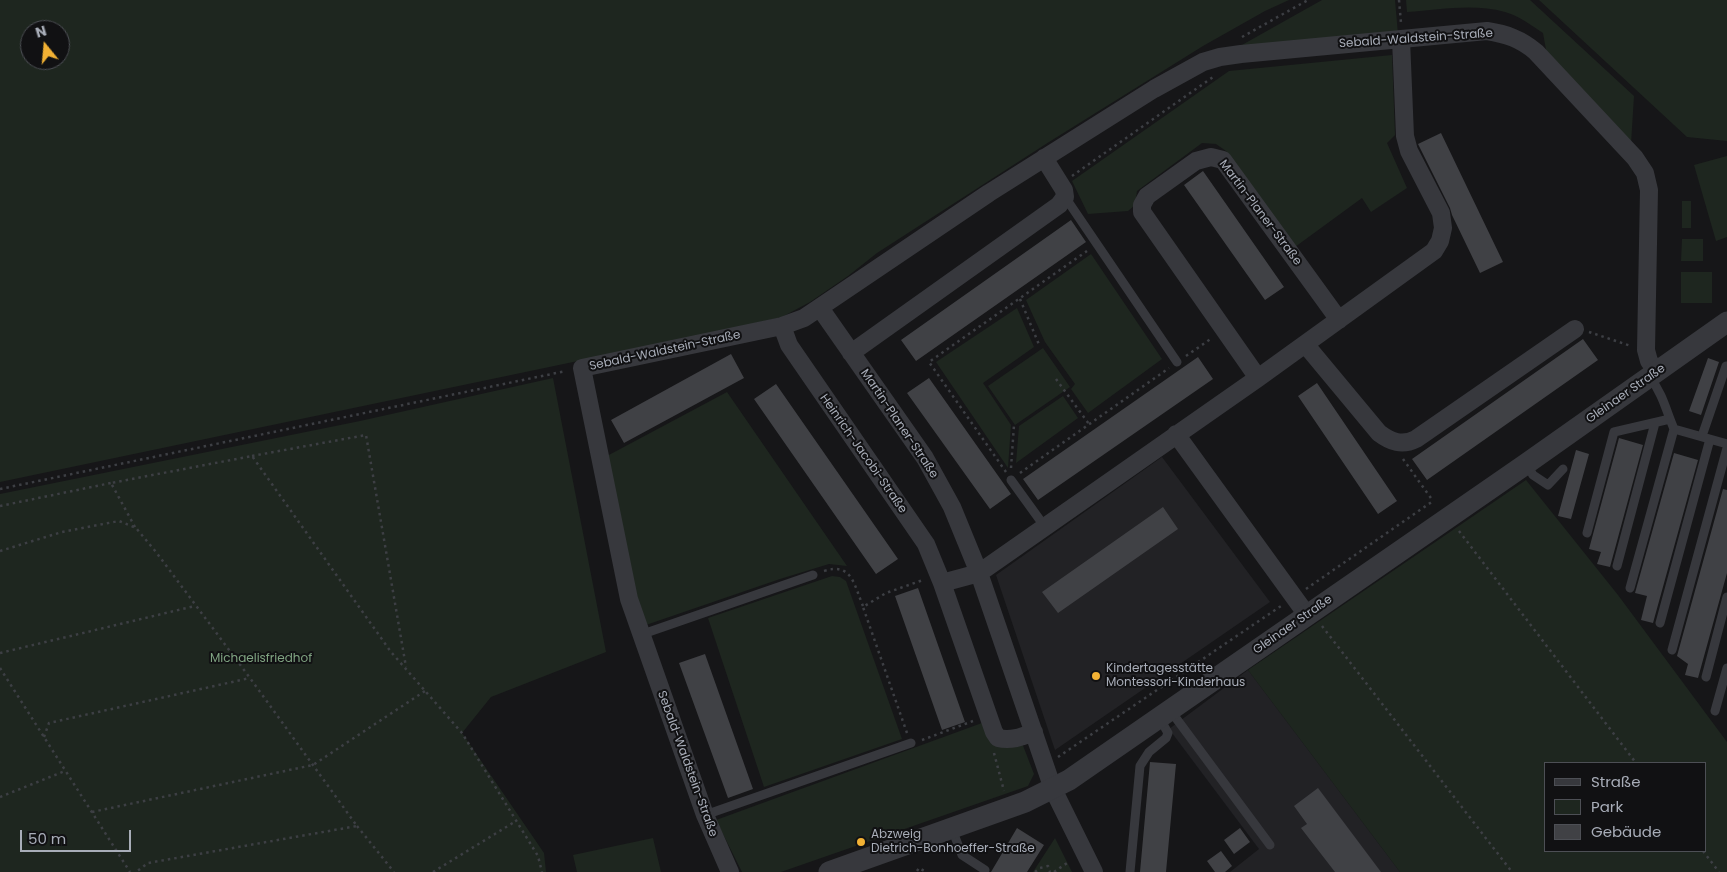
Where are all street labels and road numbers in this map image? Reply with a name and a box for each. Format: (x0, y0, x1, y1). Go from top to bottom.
street label: Sebald-Waldstein-Straße (1339, 26, 1493, 52)
street label: Martin-Planer-Straße (1216, 157, 1304, 269)
street label: Sebald-Waldstein-Straße (588, 328, 742, 374)
street label: Gleinaer Straße (1584, 361, 1668, 427)
street label: Martin-Planer-Straße (857, 367, 941, 481)
street label: Heinrich-Jacobi-Straße (816, 392, 910, 516)
street label: Gleinaer Straße (1251, 592, 1335, 658)
street label: Sebald-Waldstein-Straße (654, 689, 720, 839)

